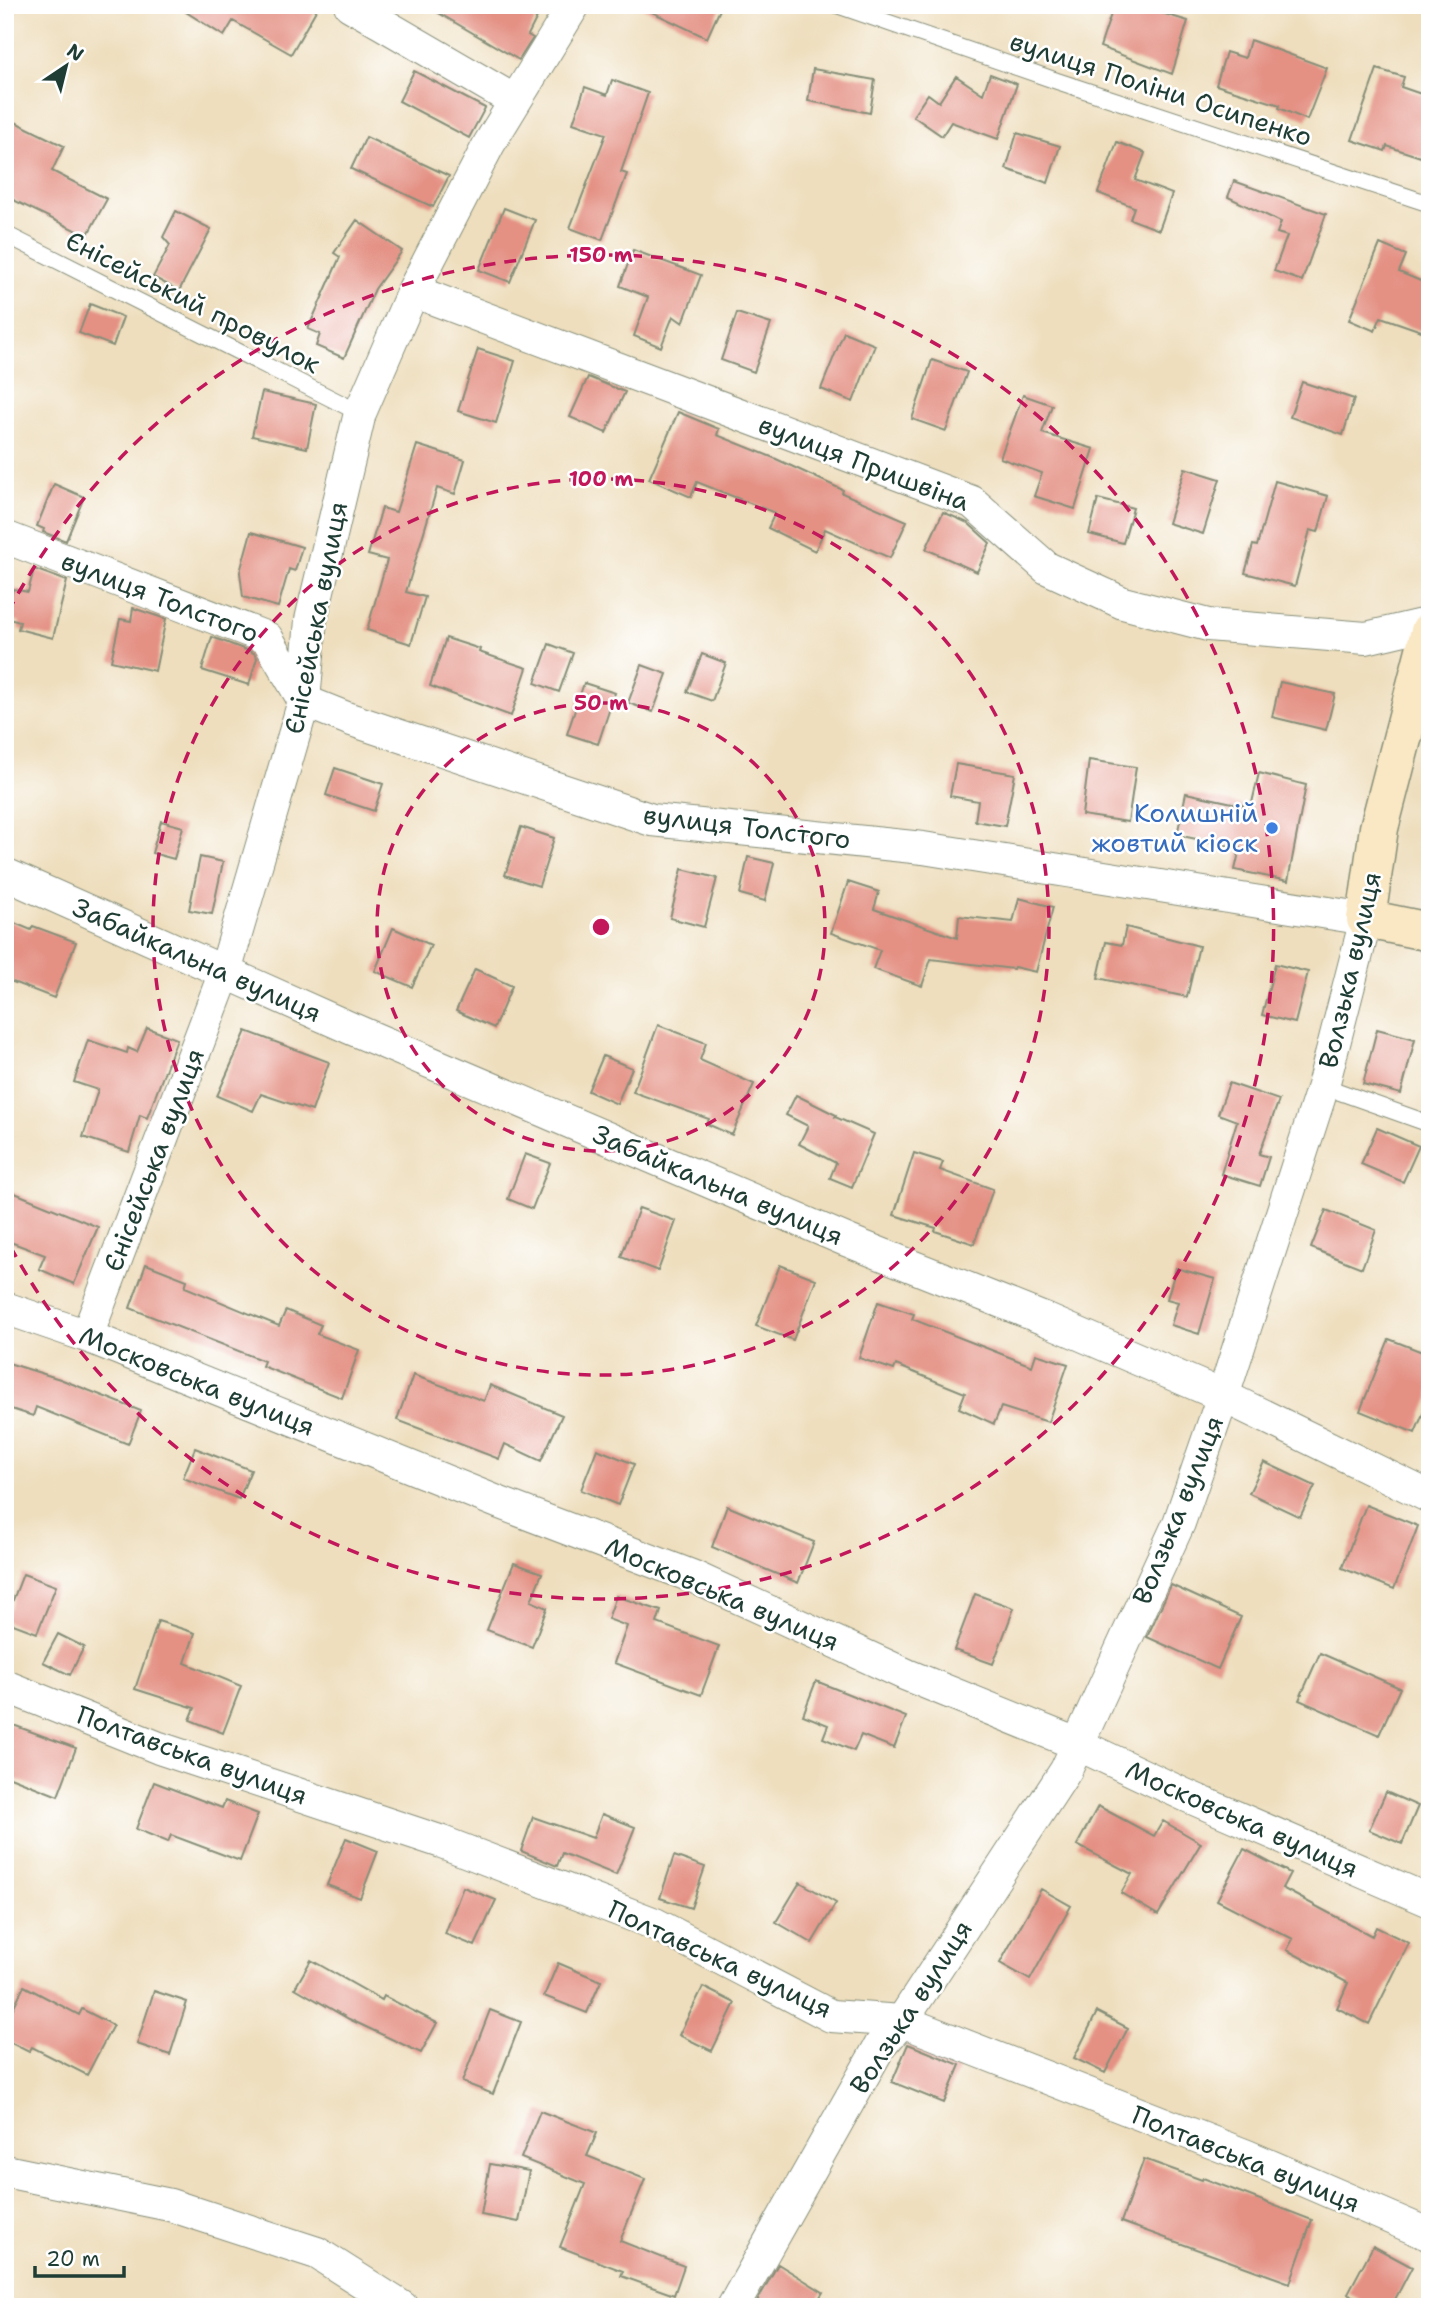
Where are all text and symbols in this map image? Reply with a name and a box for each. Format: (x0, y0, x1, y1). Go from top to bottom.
street label: вулиця Поліни Осипенко (1005, 23, 1317, 154)
north arrow (32, 32, 102, 102)
text: N (62, 38, 89, 67)
street label: Єнісейський провулок (60, 222, 327, 381)
text: 150 m (569, 241, 633, 269)
street label: вулиця Пришвіна (754, 406, 975, 519)
text: 100 m (569, 465, 633, 493)
street label: Єнісейська вулиця (276, 499, 355, 737)
street label: вулиця Толстого (56, 543, 264, 650)
text: 50 m (574, 689, 628, 717)
place label: Колишній жовтий кіоск (1091, 795, 1258, 860)
street label: вулиця Толстого (641, 796, 853, 857)
marker: Колишній жовтий кіоск (1264, 820, 1280, 836)
street label: Волзька вулиця (1310, 868, 1389, 1071)
street label: Забайкальна вулиця (67, 889, 327, 1030)
centre of rings (589, 915, 613, 939)
street label: Єнісейська вулиця (95, 1043, 212, 1276)
street label: Забайкальна вулиця (588, 1116, 849, 1253)
street label: Московська вулиця (74, 1317, 320, 1444)
street label: Волзька вулиця (1124, 1410, 1231, 1609)
street label: Московська вулиця (600, 1528, 845, 1659)
street label: Полтавська вулиця (72, 1697, 312, 1813)
street label: Московська вулиця (1120, 1751, 1364, 1886)
street label: Полтавська вулиця (603, 1891, 838, 2026)
street label: Волзька вулиця (841, 1913, 980, 2100)
street label: Полтавська вулиця (1127, 2097, 1365, 2220)
scale bar (35, 2235, 124, 2279)
text: 20 m (46, 2245, 100, 2273)

